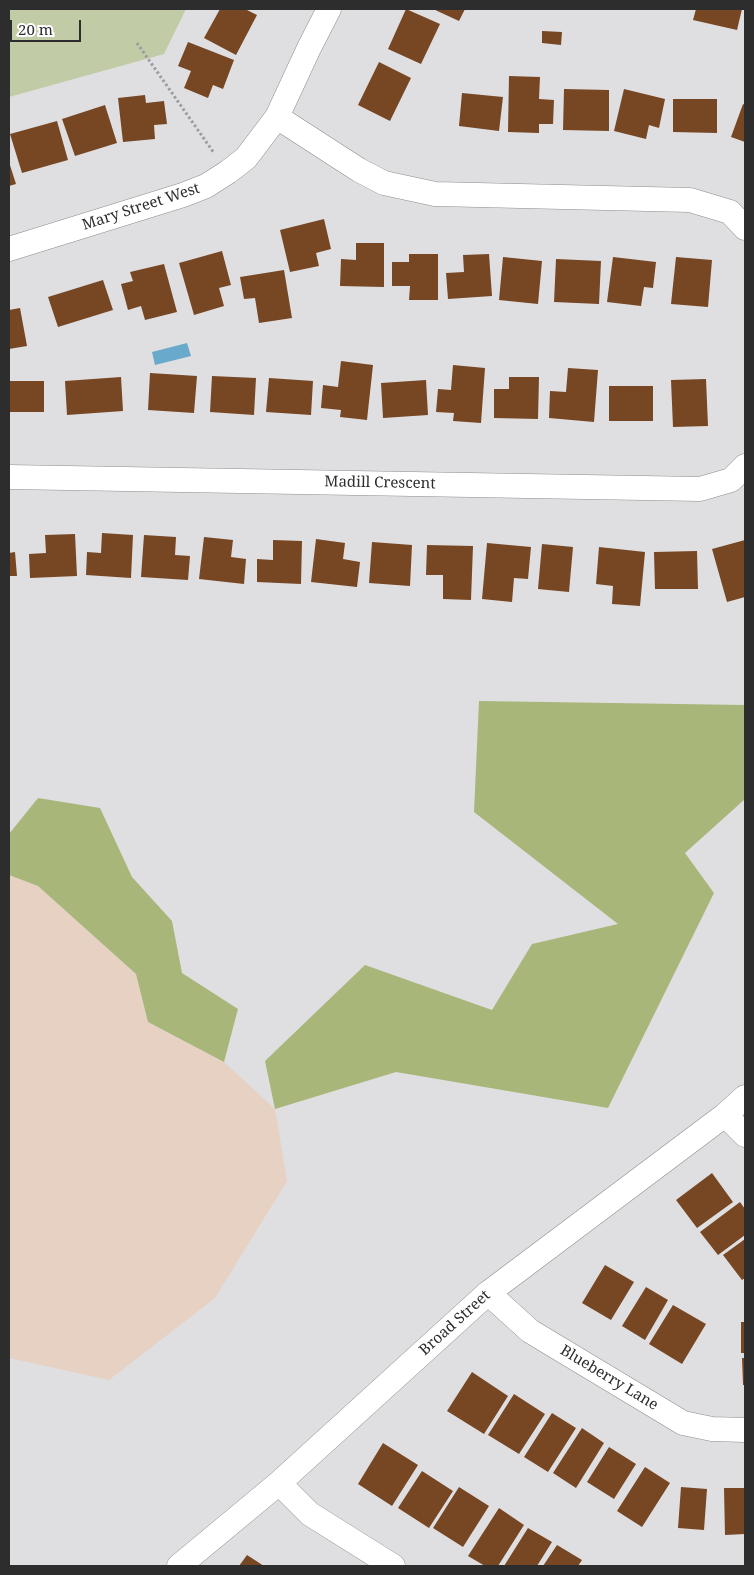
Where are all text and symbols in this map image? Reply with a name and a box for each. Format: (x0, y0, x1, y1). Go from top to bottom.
scale bar (12, 10, 84, 42)
text: 20 m (18, 19, 53, 39)
street label: Mary Street West (80, 180, 202, 234)
street label: Madill Crescent (324, 473, 436, 493)
street label: Broad Street (416, 1287, 494, 1359)
street label: Blueberry Lane (557, 1342, 661, 1414)

